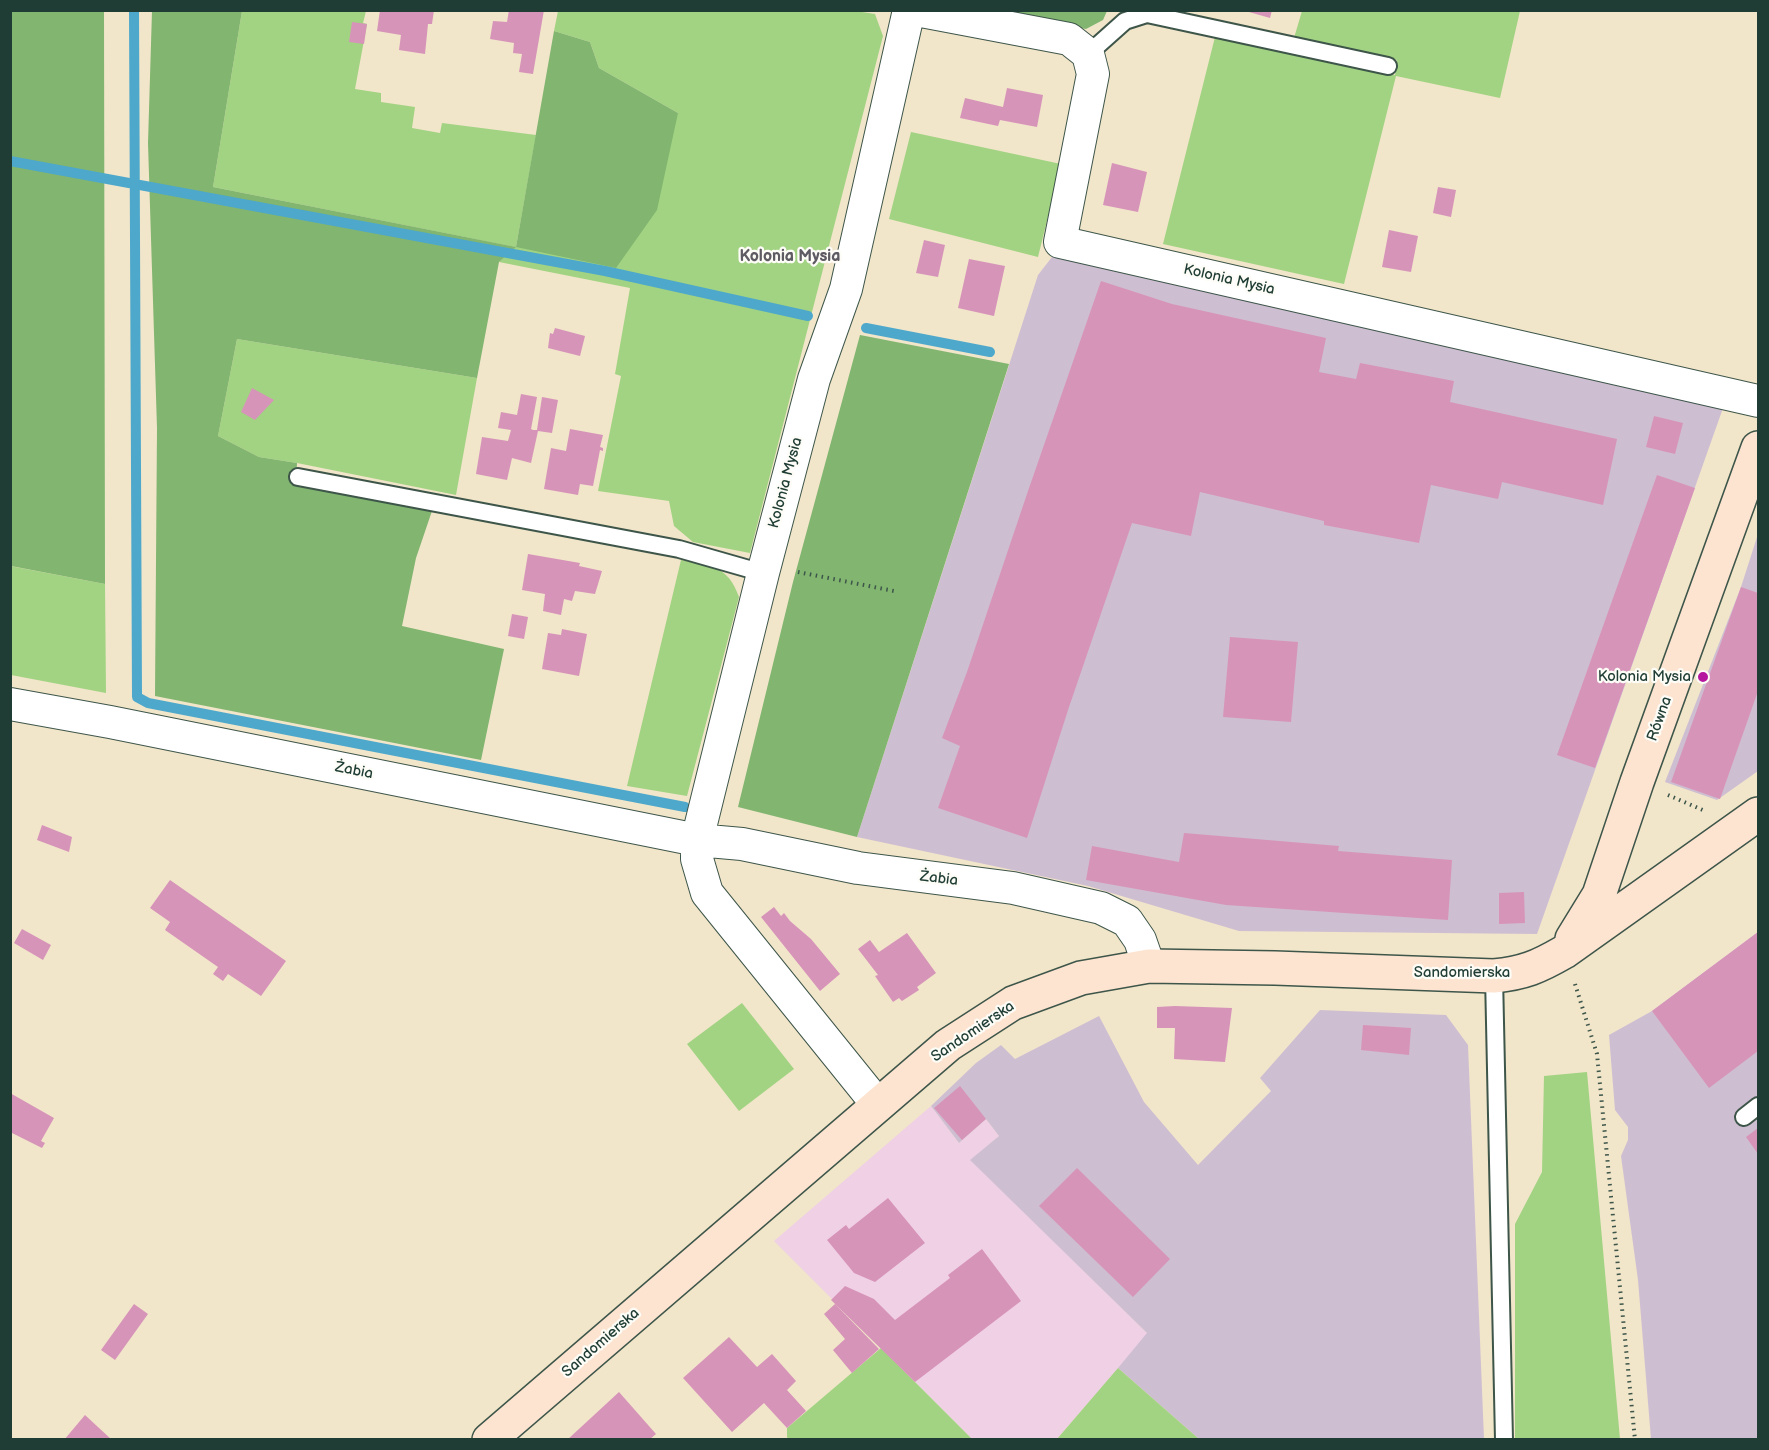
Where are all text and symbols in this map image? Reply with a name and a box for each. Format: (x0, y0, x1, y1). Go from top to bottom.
district label: Kolonia Mysia (740, 247, 840, 267)
street label: Kolonia Mysia (1182, 261, 1276, 299)
street label: Kolonia Mysia (765, 436, 807, 530)
place label: Kolonia Mysia (1598, 668, 1691, 686)
marker: Kolonia Mysia (1696, 670, 1710, 684)
street label: Równa (1644, 694, 1676, 744)
street label: Żabia (334, 759, 374, 783)
street label: Żabia (919, 868, 959, 890)
street label: Sandomierska (1414, 964, 1510, 982)
street label: Sandomierska (928, 998, 1018, 1066)
street label: Sandomierska (559, 1305, 643, 1381)

